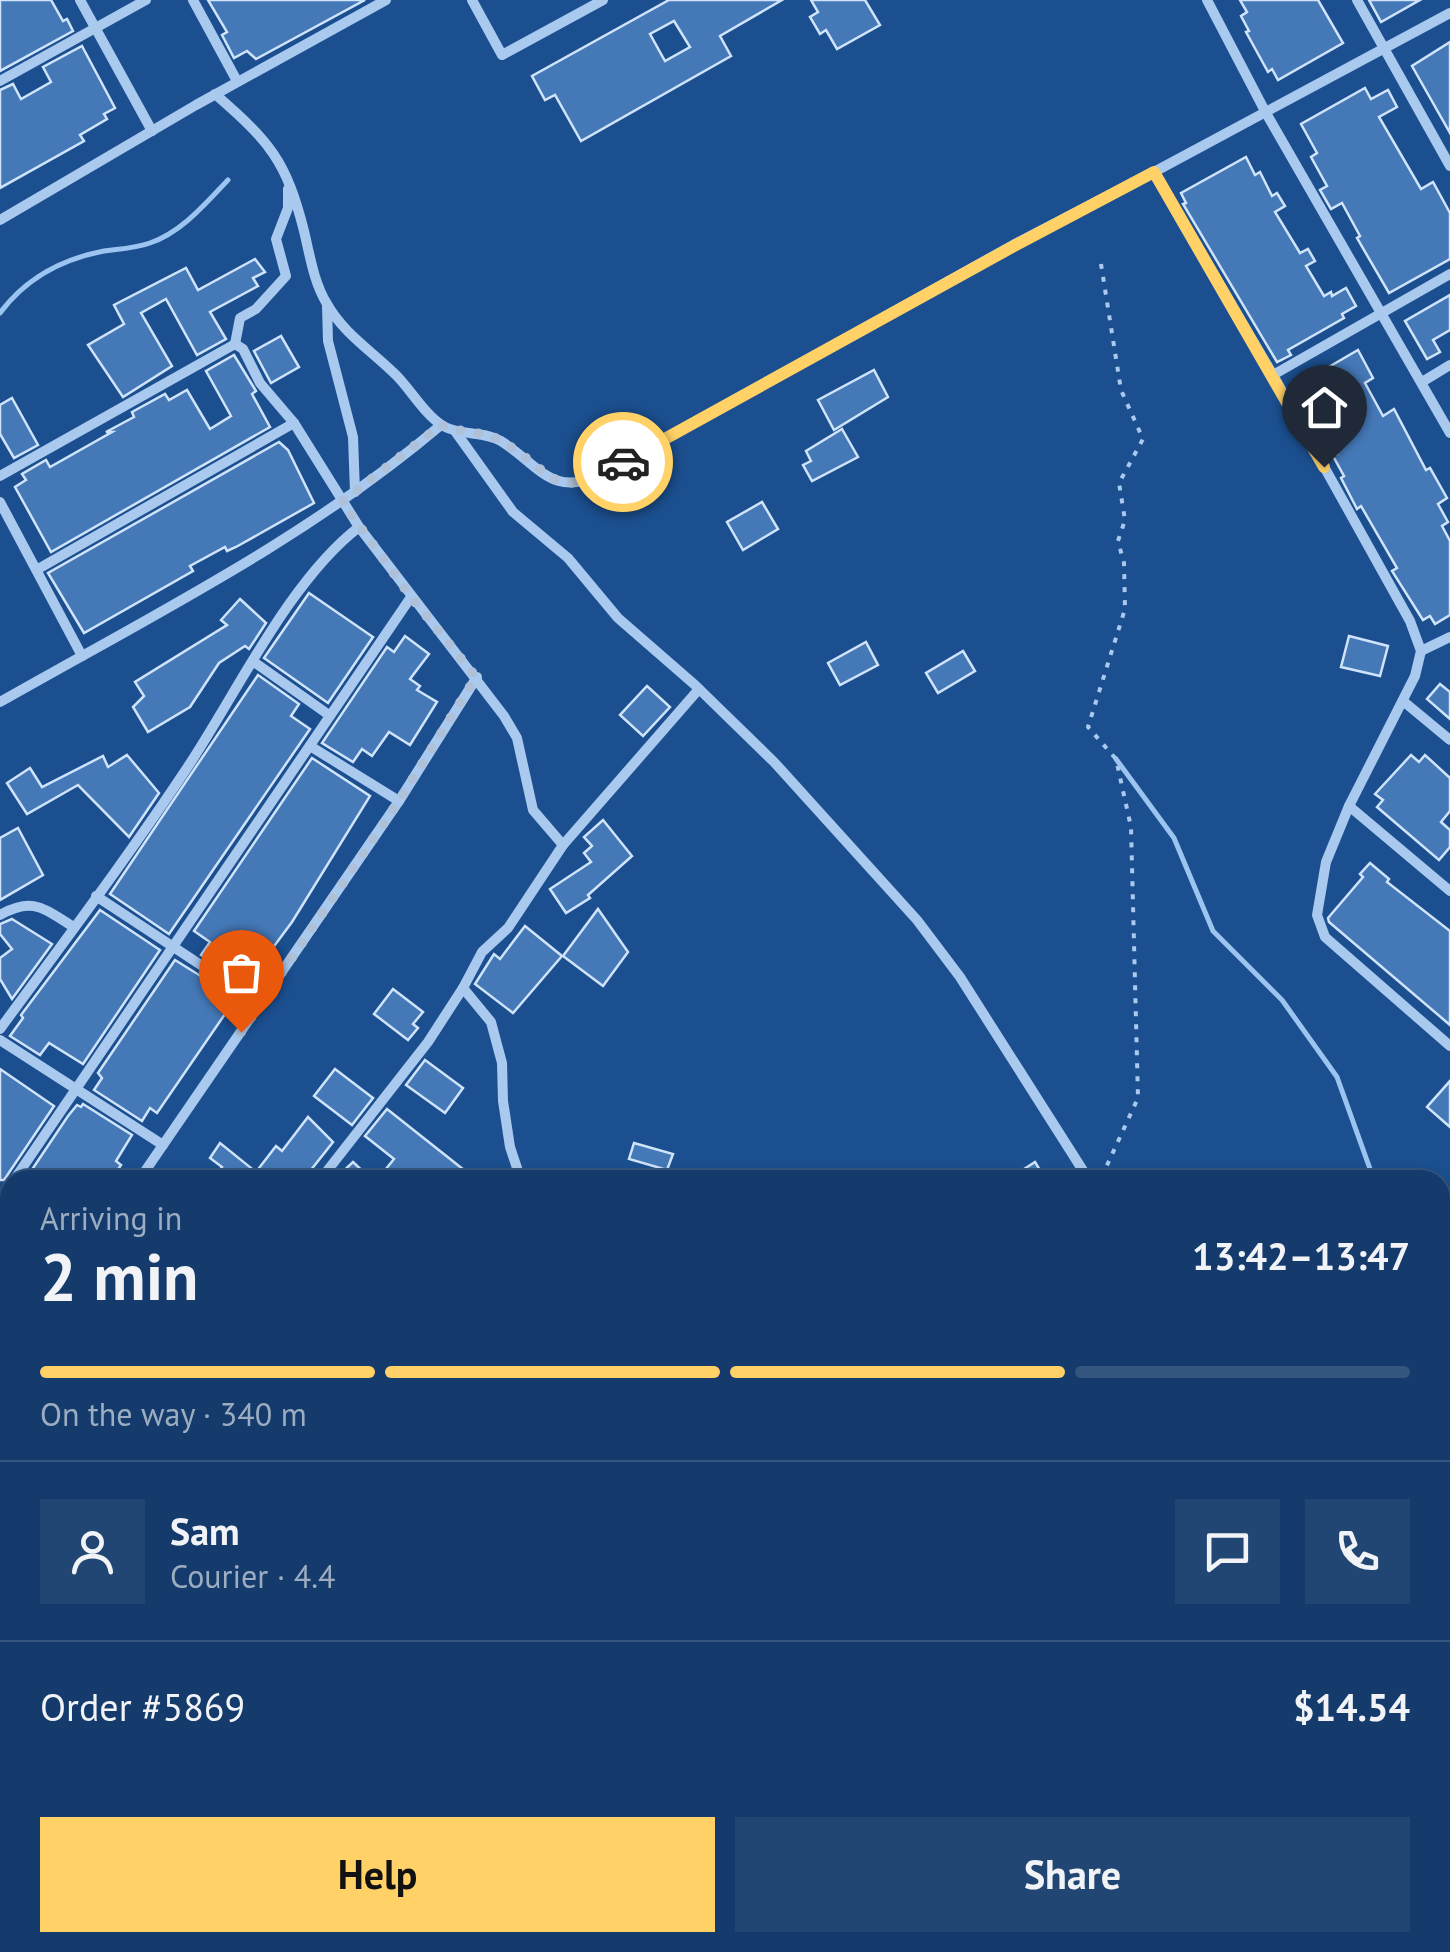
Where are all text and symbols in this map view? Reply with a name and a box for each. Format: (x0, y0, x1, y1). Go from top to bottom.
pin (1282, 365, 1367, 468)
icon: home (1297, 380, 1352, 435)
courier (573, 412, 673, 512)
icon: car (596, 435, 651, 490)
pin (199, 930, 284, 1033)
icon: bag (214, 945, 269, 1000)
text: Arriving in (40, 1197, 182, 1239)
text: 13:42–13:47 (1192, 1231, 1410, 1280)
text: 2 min (40, 1234, 199, 1318)
text: On the way · 340 m (40, 1393, 307, 1435)
button: person (40, 1499, 145, 1604)
button: chat (1175, 1499, 1280, 1604)
button: phone (1305, 1499, 1410, 1604)
text: Sam (170, 1506, 240, 1555)
text: Courier · 4.4 (170, 1555, 336, 1597)
text: Order #5869 (40, 1682, 245, 1731)
text: $14.54 (1293, 1682, 1410, 1731)
button: Help (40, 1817, 715, 1932)
button: Share (735, 1817, 1410, 1932)

